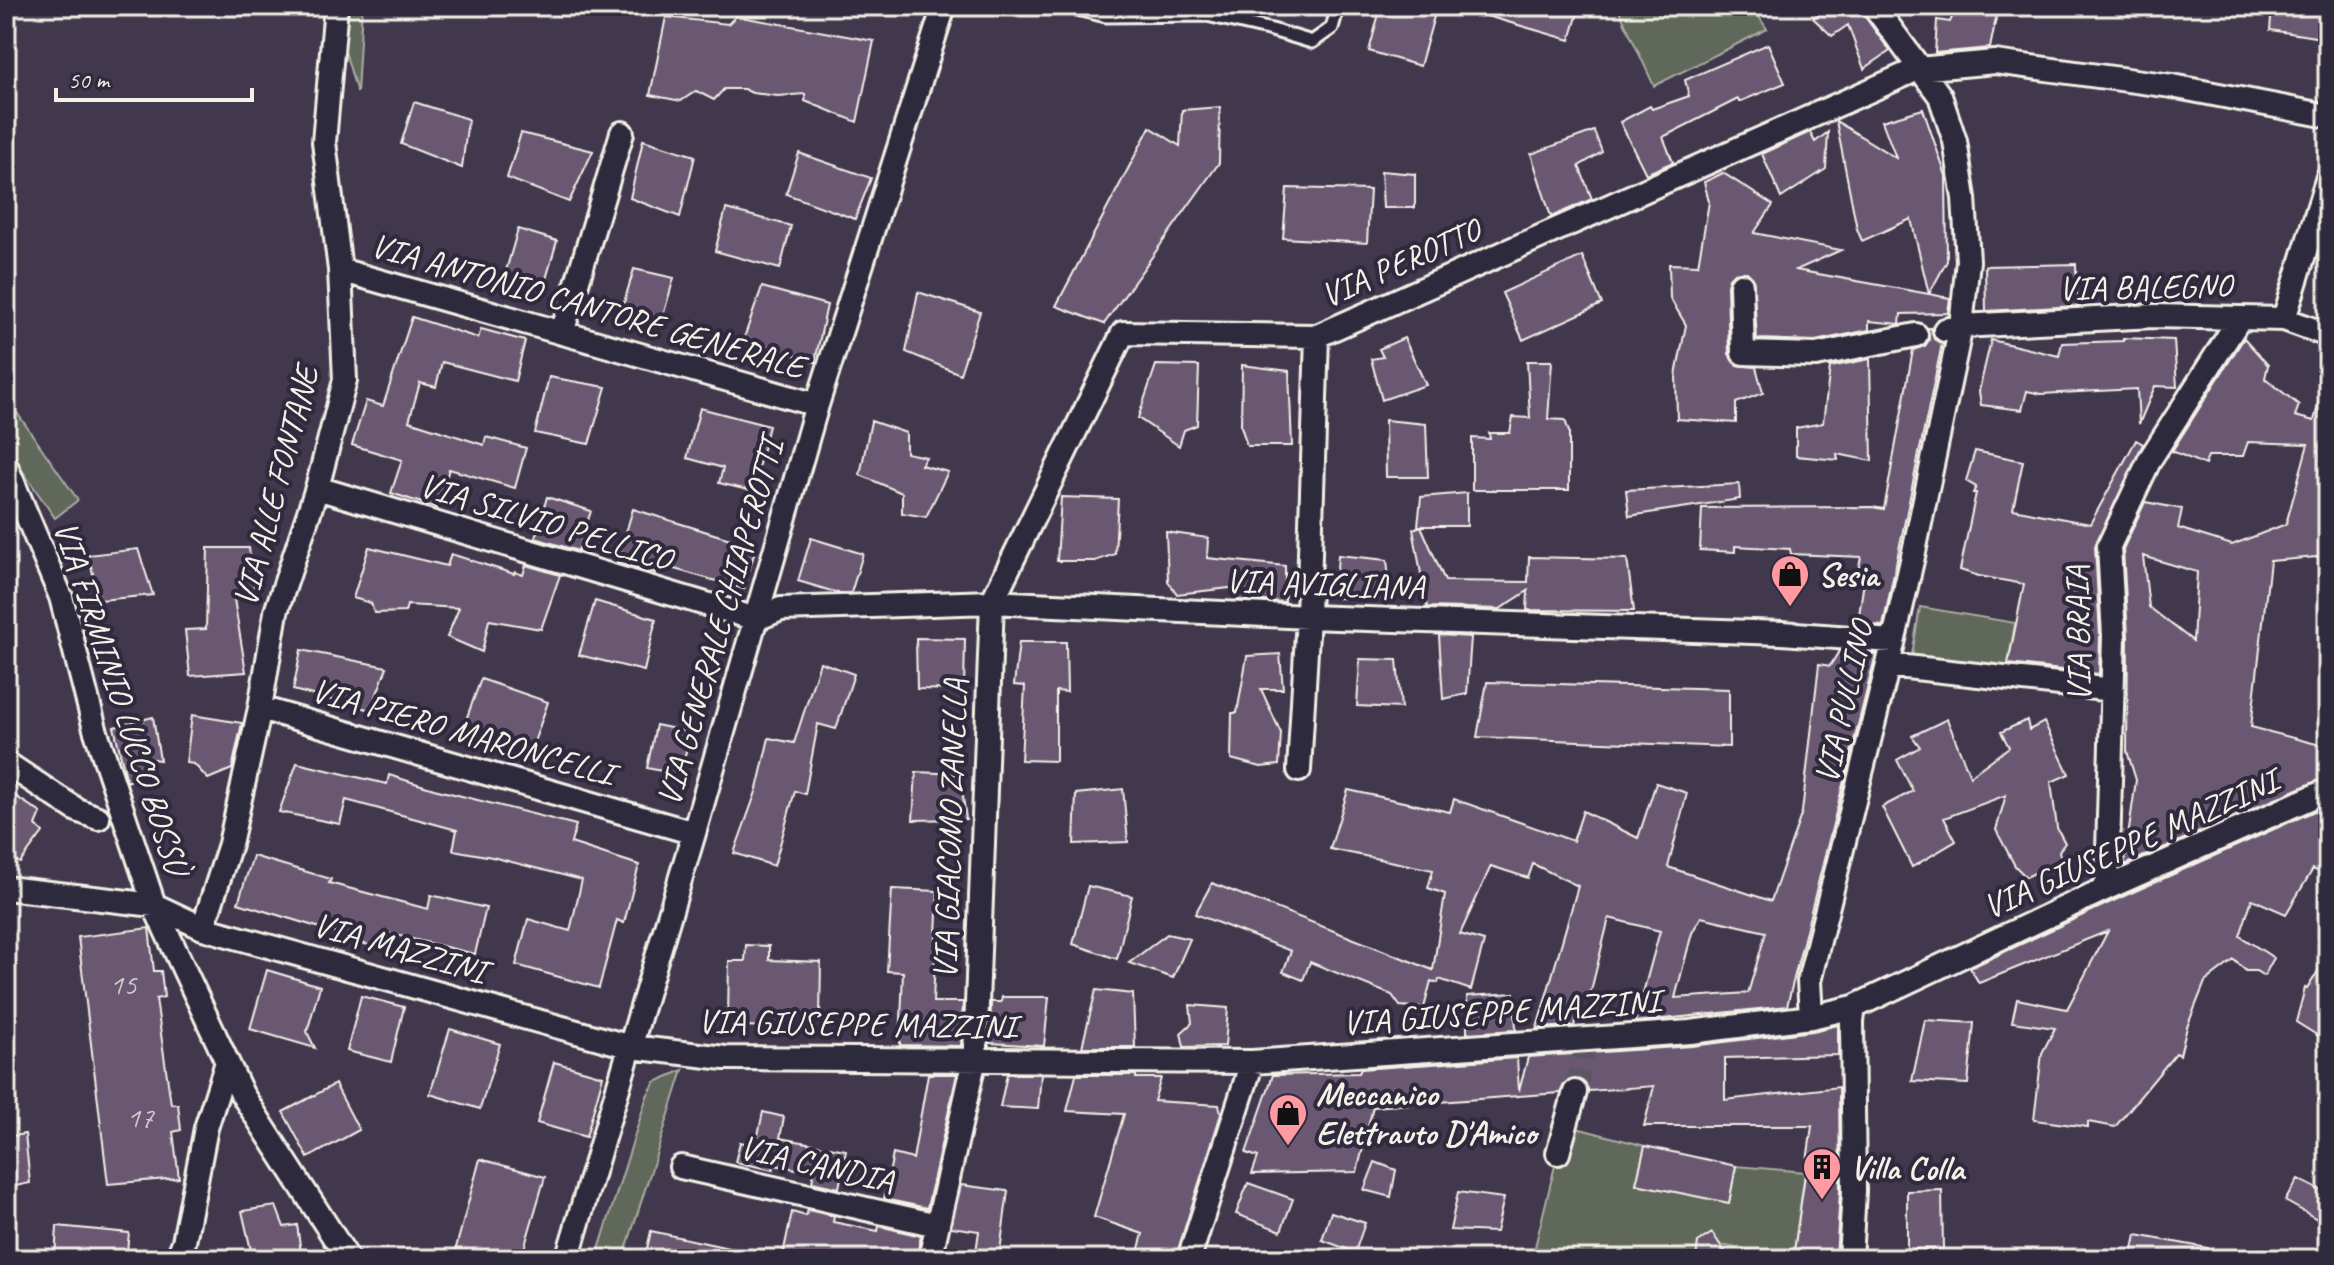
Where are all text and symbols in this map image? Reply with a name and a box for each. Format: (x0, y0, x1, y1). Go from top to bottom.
scale bar (56, 52, 252, 102)
text: 50 m (68, 65, 111, 95)
street label: VIA PEROTTO (1314, 207, 1489, 317)
street label: VIA ANTONIO CANTORE GENERALE (366, 223, 813, 389)
street label: VIA BALEGNO (2058, 263, 2235, 310)
street label: VIA ALLE FONTANE (223, 358, 329, 611)
street label: VIA GENERALE CHIAPEROTTI (647, 427, 794, 810)
street label: VIA SILVIO PELLICO (415, 463, 680, 581)
street label: VIA FIRMINIO LUCCO BOSSÙ (44, 516, 201, 885)
shop icon: Sesia (1769, 553, 1811, 608)
place label: Sesia (1818, 553, 1881, 596)
street label: VIA AVIGLIANA (1225, 559, 1427, 609)
street label: VIA BRAIA (2055, 565, 2100, 702)
street label: VIA PULLINO (1804, 614, 1884, 787)
street label: VIA PIERO MARONCELLI (307, 668, 625, 797)
street label: VIA GIACOMO ZANELLA (923, 677, 976, 980)
street label: VIA GIUSEPPE MAZZINI (1976, 757, 2290, 928)
street label: VIA MAZZINI (308, 902, 498, 995)
house number: 15 (110, 965, 138, 1003)
street label: VIA GIUSEPPE MAZZINI (1341, 979, 1668, 1044)
street label: VIA GIUSEPPE MAZZINI (698, 999, 1023, 1048)
place label: Meccanico Elettrauto D'Amico (1316, 1072, 1540, 1154)
shop icon: Meccanico Elettrauto D'Amico (1267, 1092, 1309, 1147)
house number: 17 (127, 1098, 155, 1136)
street label: VIA CANDIA (736, 1125, 899, 1202)
building icon: Villa Colla (1801, 1146, 1843, 1201)
place label: Villa Colla (1850, 1146, 1967, 1189)

